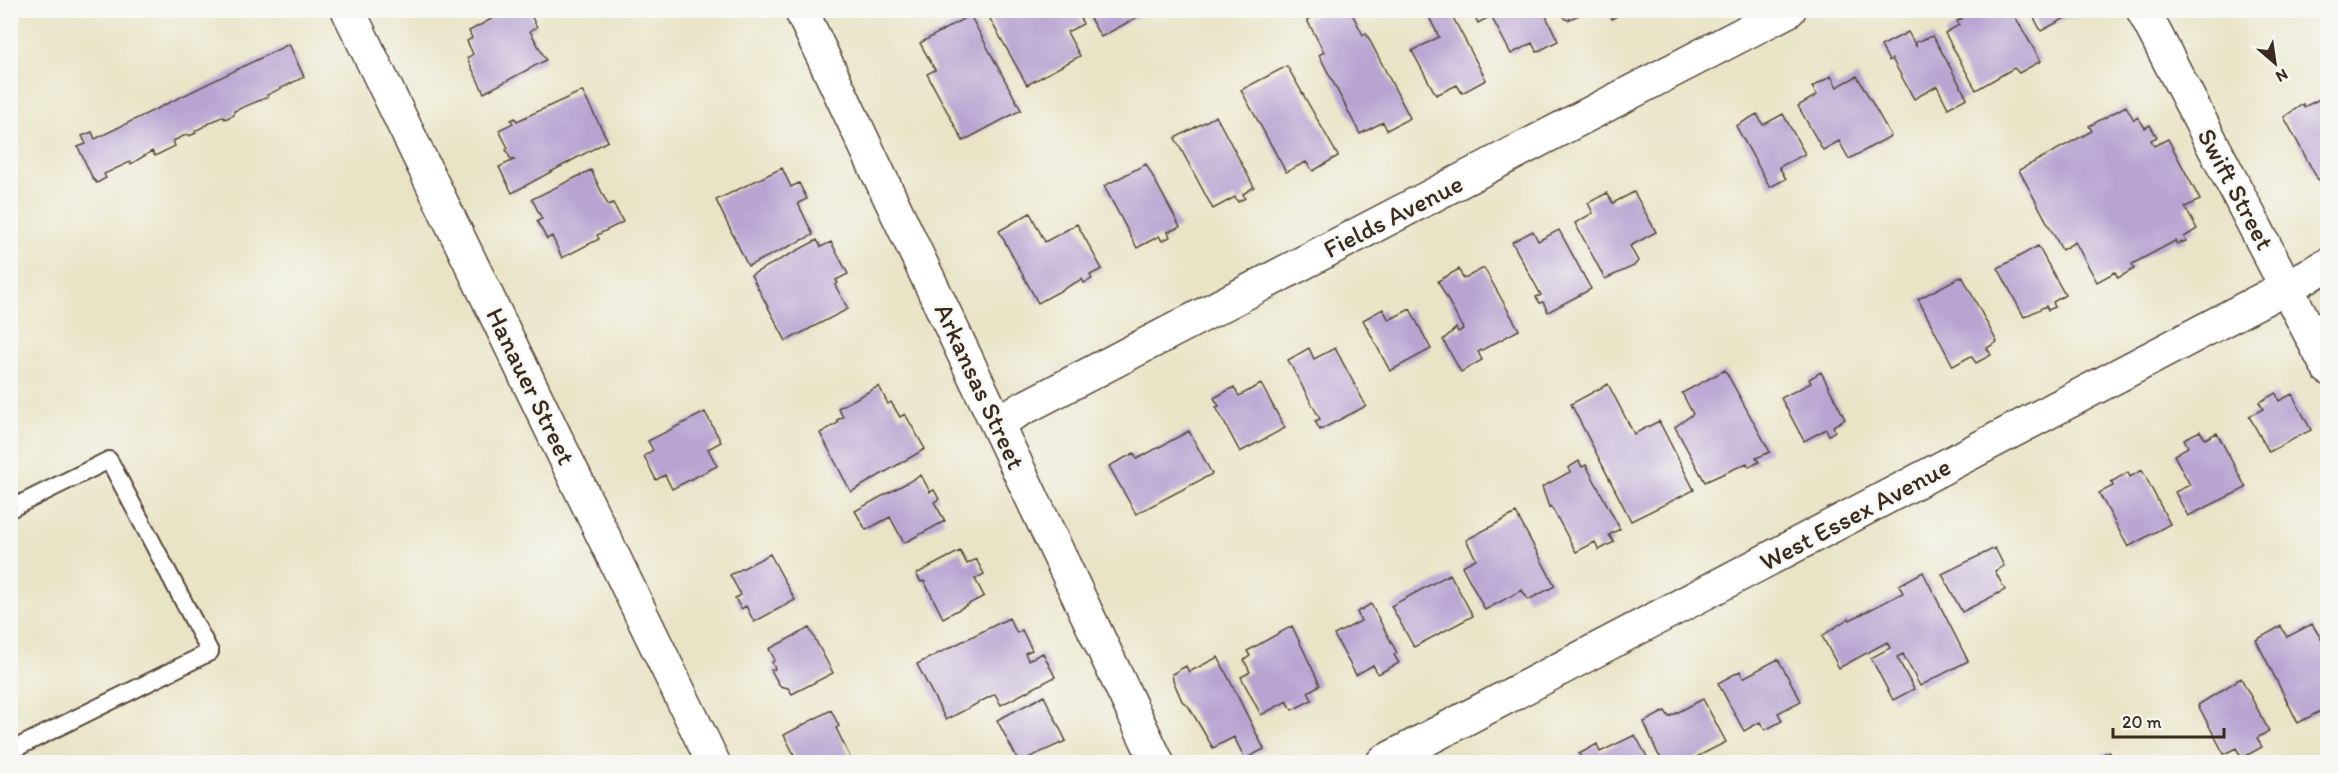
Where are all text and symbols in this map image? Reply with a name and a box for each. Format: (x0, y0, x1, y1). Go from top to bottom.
north arrow (2245, 33, 2305, 93)
text: N (2273, 65, 2291, 87)
street label: Swift Street (2191, 123, 2282, 256)
street label: Fields Avenue (1318, 167, 1468, 265)
street label: Arkansas Street (928, 298, 1033, 474)
street label: Hanauer Street (479, 302, 583, 470)
street label: West Essex Avenue (1754, 450, 1956, 578)
scale bar (2113, 701, 2224, 739)
text: 20 m (2122, 711, 2162, 733)

